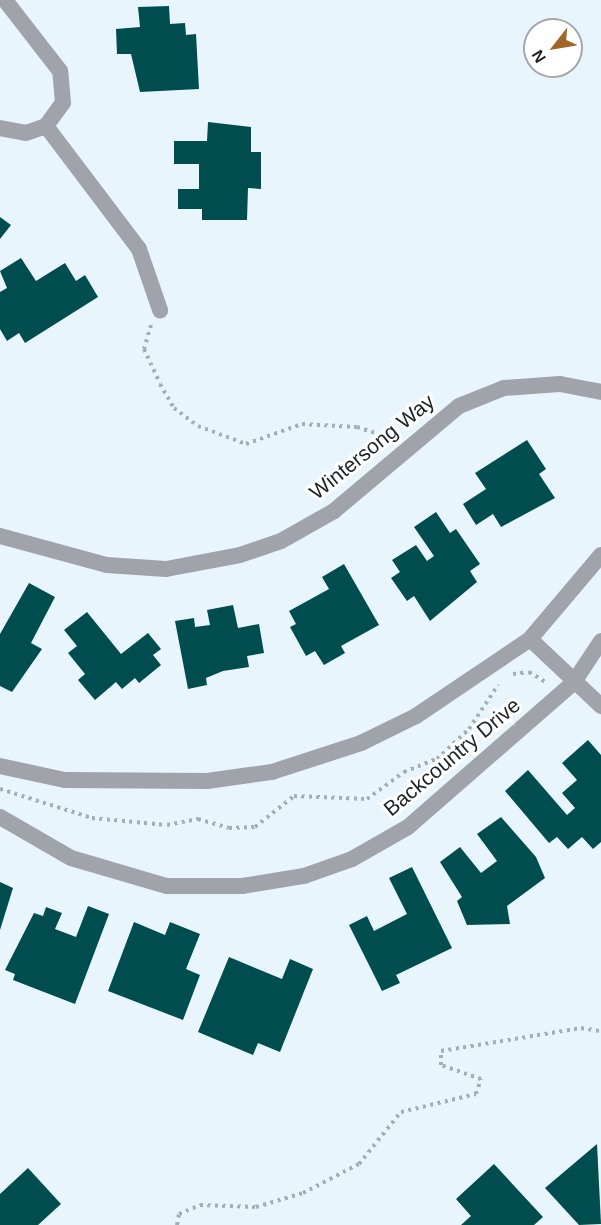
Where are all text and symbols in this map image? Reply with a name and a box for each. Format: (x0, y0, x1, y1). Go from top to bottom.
north arrow (523, 18, 583, 78)
text: N (529, 47, 549, 66)
street label: Wintersong Way (305, 389, 439, 505)
street label: Backcountry Drive (379, 693, 525, 821)

